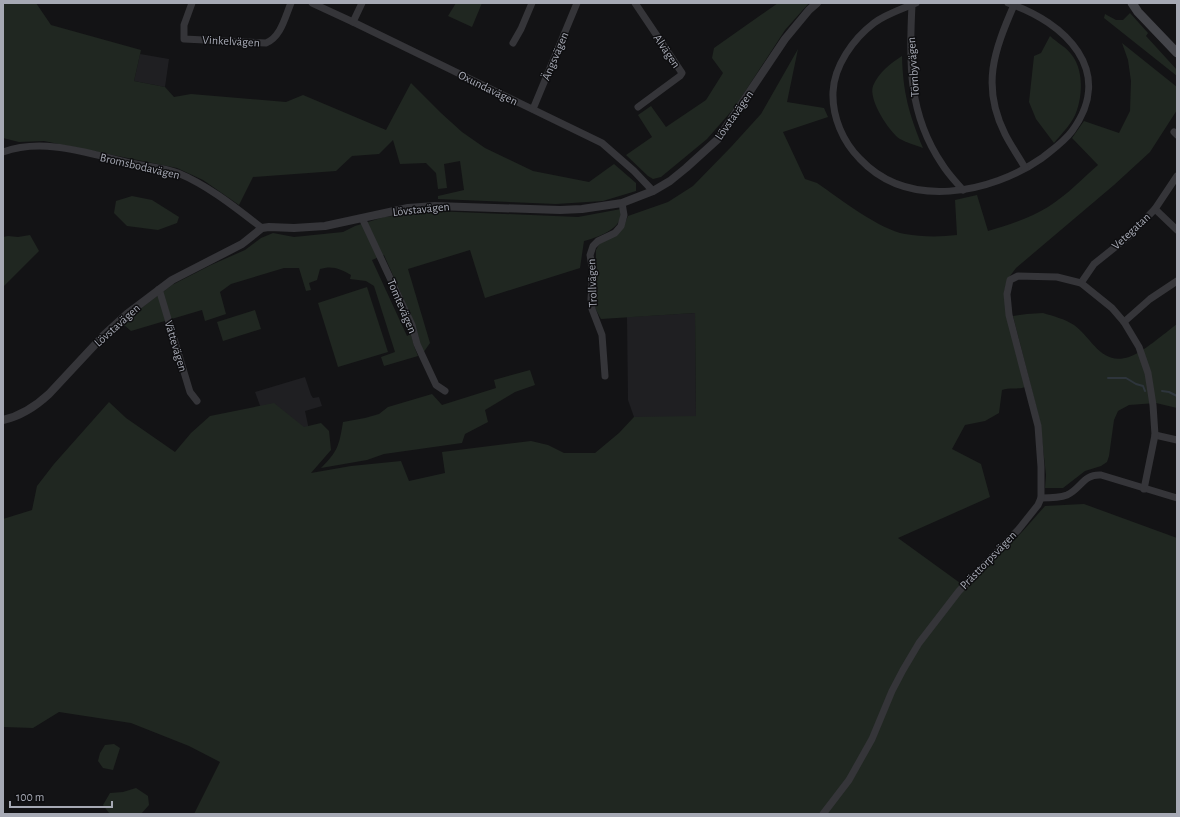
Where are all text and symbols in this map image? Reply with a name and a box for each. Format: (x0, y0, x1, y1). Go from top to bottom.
street label: Ängsvägen (539, 30, 571, 82)
street label: Alvägen (651, 32, 683, 70)
street label: Vinkelvägen (202, 34, 260, 48)
street label: Törnbyvägen (905, 37, 922, 97)
street label: Oxundavägen (456, 68, 520, 108)
street label: Lövstavägen (713, 88, 755, 142)
street label: Bromsbodavägen (99, 151, 181, 181)
street label: Lövstavägen (392, 200, 450, 218)
street label: Vetegatan (1110, 210, 1152, 252)
street label: Trollvägen (585, 258, 599, 308)
street label: Tomtevägen (385, 277, 419, 335)
street label: Lövstavägen (92, 301, 142, 349)
street label: Vättevägen (163, 319, 189, 373)
street label: Prästtorpsvägen (957, 529, 1019, 591)
scale bar (10, 783, 112, 809)
text: 100 m (16, 791, 44, 803)

